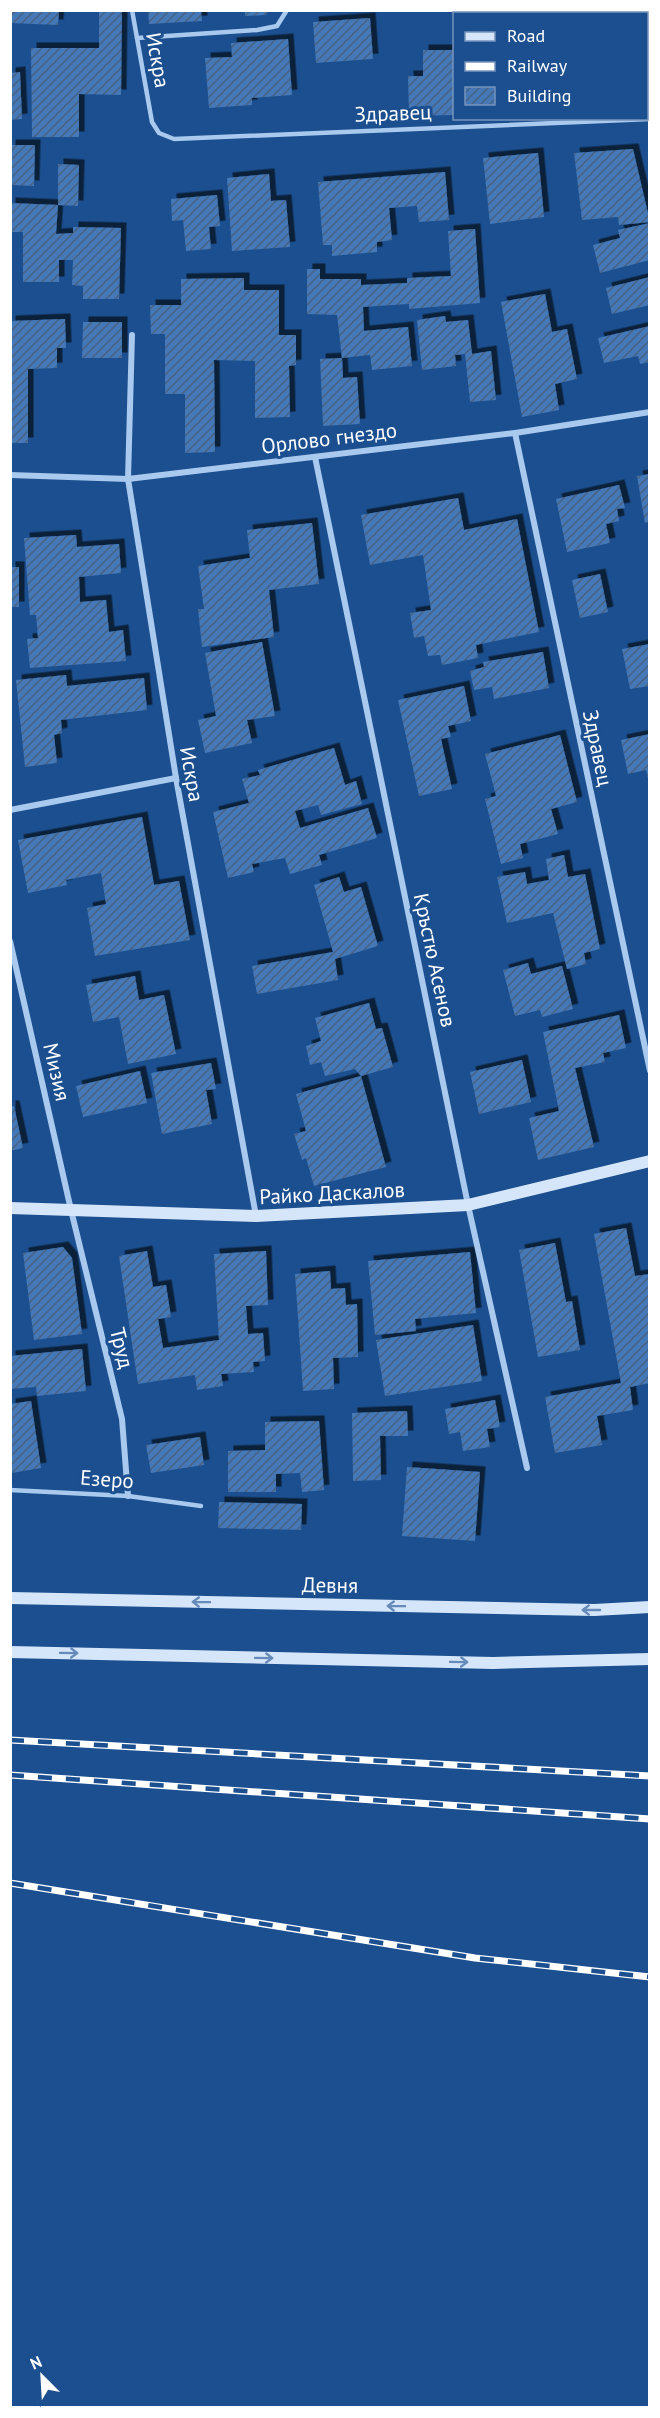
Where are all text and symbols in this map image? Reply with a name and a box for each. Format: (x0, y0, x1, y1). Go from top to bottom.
legend (453, 12, 648, 120)
text: Road (507, 24, 545, 47)
street label: Искра (140, 30, 176, 90)
text: Railway (507, 54, 568, 77)
text: Building (507, 84, 571, 107)
street label: Здравец (354, 98, 433, 128)
street label: Орлово гнездо (260, 416, 398, 460)
street label: Здравец (577, 707, 619, 789)
street label: Искра (174, 744, 210, 804)
street label: Кръстю Асенов (408, 891, 462, 1029)
street label: Мизия (37, 1040, 77, 1104)
street label: Райко Даскалов (259, 1176, 405, 1210)
street label: Труд (104, 1325, 140, 1371)
street label: Езеро (79, 1464, 135, 1494)
street label: Девня (302, 1571, 358, 1599)
one-way arrow (192, 1596, 212, 1608)
one-way arrow (387, 1600, 407, 1612)
one-way arrow (582, 1604, 602, 1616)
one-way arrow (58, 1647, 78, 1659)
one-way arrow (253, 1652, 273, 1663)
one-way arrow (448, 1657, 468, 1668)
north arrow (12, 2346, 72, 2406)
text: N (27, 2351, 45, 2374)

